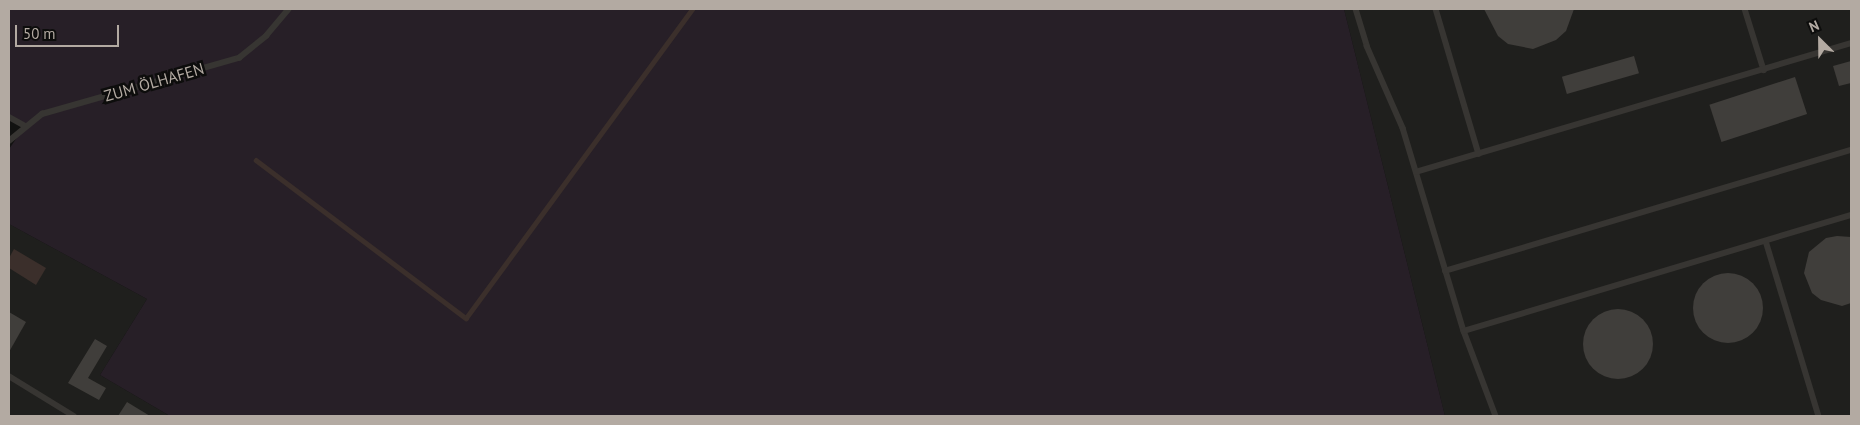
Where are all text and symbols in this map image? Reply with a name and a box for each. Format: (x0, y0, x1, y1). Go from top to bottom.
scale bar (18, 15, 121, 47)
north arrow (1795, 15, 1845, 65)
text: N (1806, 16, 1822, 36)
text: 50 m (23, 24, 56, 43)
street label: ZUM ÖLHAFEN (102, 59, 206, 105)

